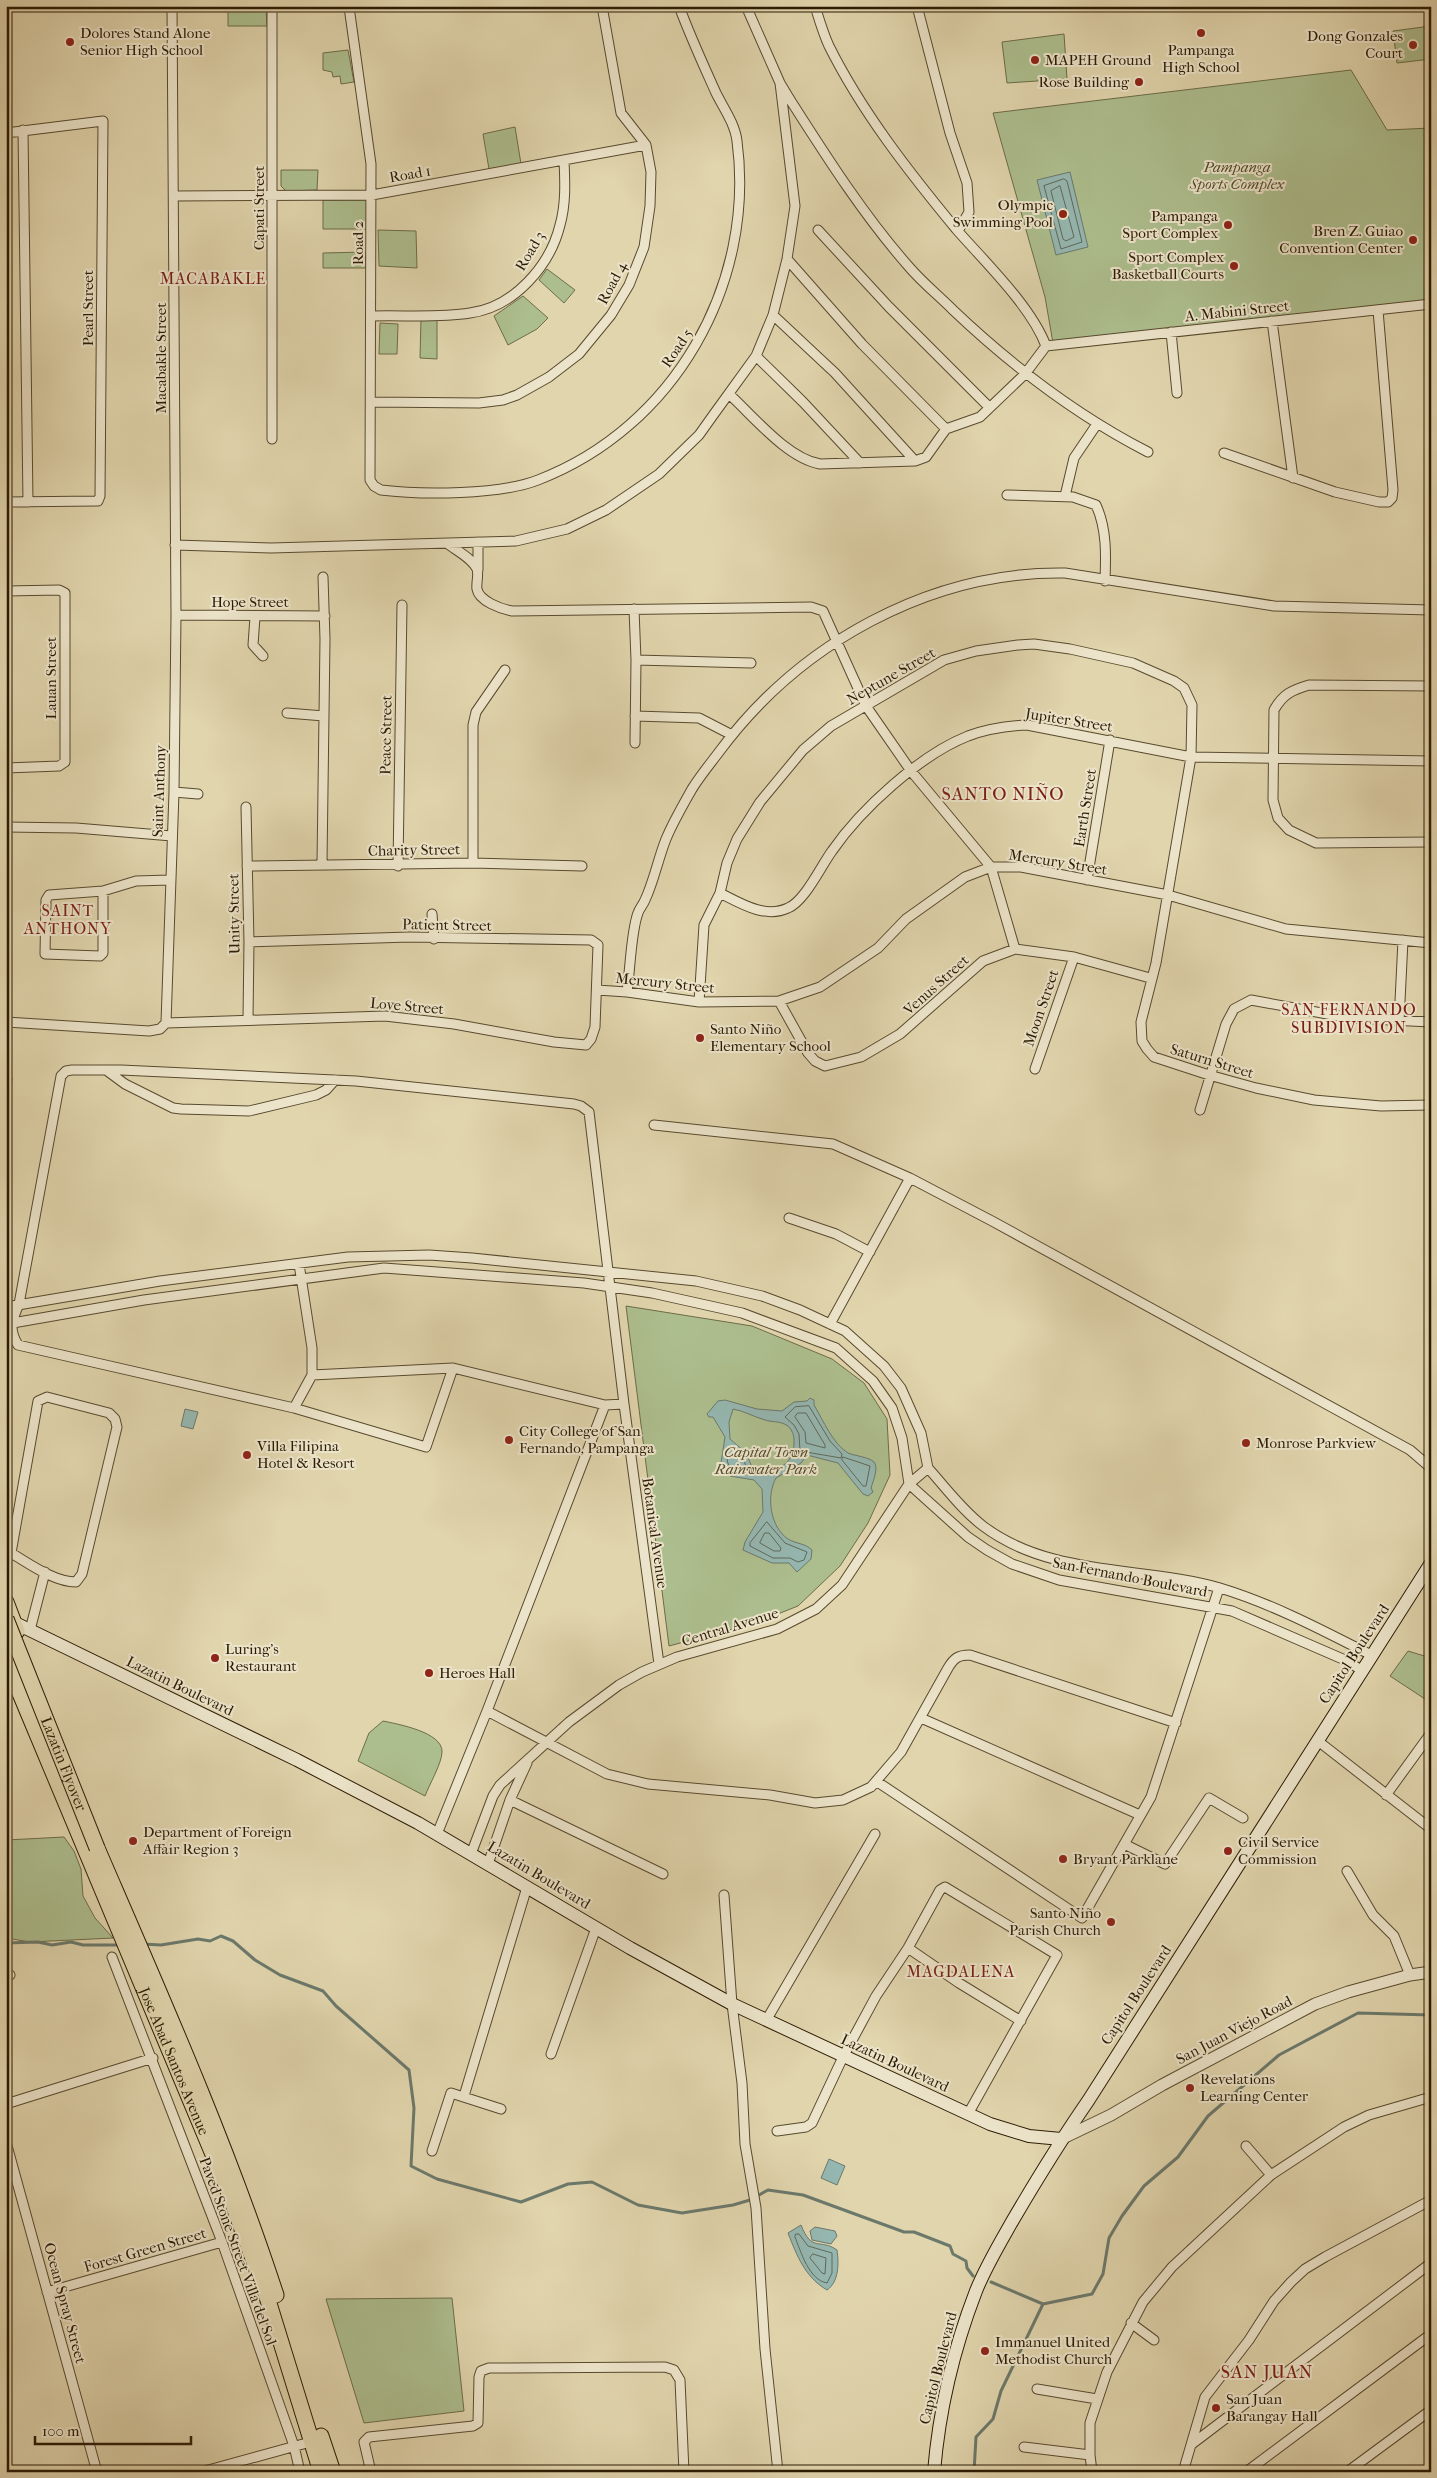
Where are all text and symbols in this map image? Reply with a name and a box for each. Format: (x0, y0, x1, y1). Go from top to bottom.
place label: Dolores Stand Alone Senior High School (80, 24, 211, 59)
marker: Pampanga High School (1195, 27, 1207, 39)
place label: Dong Gonzales Court (1307, 27, 1404, 62)
marker: Dolores Stand Alone Senior High School (64, 36, 76, 48)
marker: Dong Gonzales Court (1407, 39, 1419, 51)
place label: Pampanga High School (1162, 41, 1240, 76)
place label: MAPEH Ground (1045, 51, 1152, 69)
marker: MAPEH Ground (1029, 54, 1041, 66)
place label: Rose Building (1038, 73, 1130, 91)
marker: Rose Building (1133, 76, 1145, 88)
park label: Pampanga Sports Complex (1189, 158, 1285, 193)
street label: Road 1 (388, 161, 432, 187)
street label: Capati Street (250, 165, 268, 250)
place label: Olympic Swimming Pool (953, 196, 1053, 231)
place label: Pampanga Sport Complex (1122, 207, 1219, 242)
marker: Olympic Swimming Pool (1057, 208, 1069, 220)
marker: Pampanga Sport Complex (1222, 219, 1234, 231)
street label: Road 2 (349, 221, 367, 265)
place label: Bren Z. Guiao Convention Center (1279, 222, 1404, 257)
street label: Road 3 (511, 228, 549, 274)
marker: Bren Z. Guiao Convention Center (1407, 234, 1419, 246)
place label: Sport Complex Basketball Courts (1112, 248, 1224, 283)
street label: Road 4 (593, 258, 631, 307)
marker: Sport Complex Basketball Courts (1228, 260, 1240, 272)
street label: Pearl Street (79, 269, 97, 346)
district label: MACABAKLE (160, 269, 266, 288)
street label: A. Mabini Street (1183, 297, 1291, 326)
street label: Macabakle Street (152, 302, 170, 413)
street label: Road 5 (657, 325, 697, 371)
street label: Hope Street (211, 593, 289, 611)
street label: Lauan Street (42, 636, 60, 719)
street label: Neptune Street (843, 643, 939, 709)
street label: Peace Street (376, 694, 396, 775)
street label: Jupiter Street (1023, 704, 1115, 736)
street label: Saint Anthony (148, 744, 170, 837)
street label: Earth Street (1070, 767, 1100, 848)
district label: SANTO NIÑO (941, 783, 1065, 805)
street label: Charity Street (368, 840, 461, 860)
street label: Mercury Street (1007, 845, 1109, 879)
street label: Unity Street (224, 873, 244, 955)
district label: SAINT ANTHONY (23, 901, 112, 938)
street label: Patient Street (402, 915, 493, 935)
street label: Venus Street (899, 951, 973, 1020)
street label: Moon Street (1019, 967, 1063, 1049)
street label: Mercury Street (615, 969, 716, 997)
street label: Love Street (369, 994, 445, 1018)
district label: SAN FERNANDO SUBDIVISION (1281, 1000, 1417, 1037)
place label: Santo Niño Elementary School (710, 1020, 831, 1055)
marker: Santo Niño Elementary School (694, 1032, 706, 1044)
street label: Saturn Street (1168, 1040, 1257, 1082)
place label: City College of San Fernando, Pampanga (519, 1422, 655, 1457)
marker: City College of San Fernando, Pampanga (503, 1434, 515, 1446)
place label: Monrose Parkview (1256, 1434, 1377, 1452)
place label: Villa Filipina Hotel & Resort (256, 1437, 355, 1472)
marker: Monrose Parkview (1240, 1437, 1252, 1449)
park label: Capital Town Rainwater Park (714, 1443, 817, 1478)
marker: Villa Filipina Hotel & Resort (241, 1449, 253, 1461)
street label: Botanical Avenue (638, 1476, 672, 1590)
street label: San Fernando Boulevard (1051, 1553, 1210, 1601)
street label: Capitol Boulevard (1315, 1600, 1393, 1707)
street label: Central Avenue (679, 1604, 781, 1650)
place label: Luring's Restaurant (225, 1640, 297, 1675)
street label: Lazatin Boulevard (123, 1652, 237, 1720)
marker: Luring's Restaurant (209, 1652, 221, 1664)
place label: Heroes Hall (439, 1664, 515, 1682)
marker: Heroes Hall (423, 1667, 435, 1679)
street label: Lazatin Flyover (37, 1714, 91, 1814)
place label: Department of Foreign Affair Region 3 (142, 1823, 292, 1858)
place label: Civil Service Commission (1238, 1833, 1320, 1868)
marker: Department of Foreign Affair Region 3 (127, 1835, 139, 1847)
street label: Lazatin Boulevard (484, 1837, 594, 1913)
marker: Civil Service Commission (1222, 1845, 1234, 1857)
place label: Bryant Parklane (1073, 1850, 1179, 1868)
marker: Bryant Parklane (1057, 1853, 1069, 1865)
place label: Santo Niño Parish Church (1009, 1904, 1102, 1939)
marker: Santo Niño Parish Church (1105, 1916, 1117, 1928)
street label: Capitol Boulevard (1097, 1941, 1175, 2048)
district label: MAGDALENA (907, 1962, 1015, 1981)
street label: Jose Abad Santos Avenue (135, 1984, 213, 2138)
street label: San Juan Viejo Road (1173, 1991, 1296, 2068)
street label: Lazatin Boulevard (838, 2030, 953, 2096)
place label: Revelations Learning Center (1200, 2070, 1309, 2105)
marker: Revelations Learning Center (1184, 2082, 1196, 2094)
street label: Paved Stone Street Villa del Sol (195, 2154, 281, 2348)
street label: Forest Green Street (82, 2224, 209, 2276)
street label: Ocean Spray Street (40, 2241, 90, 2366)
street label: Capitol Boulevard (915, 2309, 961, 2426)
place label: Immanuel United Methodist Church (995, 2333, 1113, 2368)
marker: Immanuel United Methodist Church (979, 2345, 991, 2357)
district label: SAN JUAN (1221, 2362, 1313, 2383)
place label: San Juan Barangay Hall (1226, 2390, 1318, 2425)
marker: San Juan Barangay Hall (1210, 2402, 1222, 2414)
scale bar (35, 2413, 191, 2445)
text: 100 m (42, 2422, 80, 2440)

